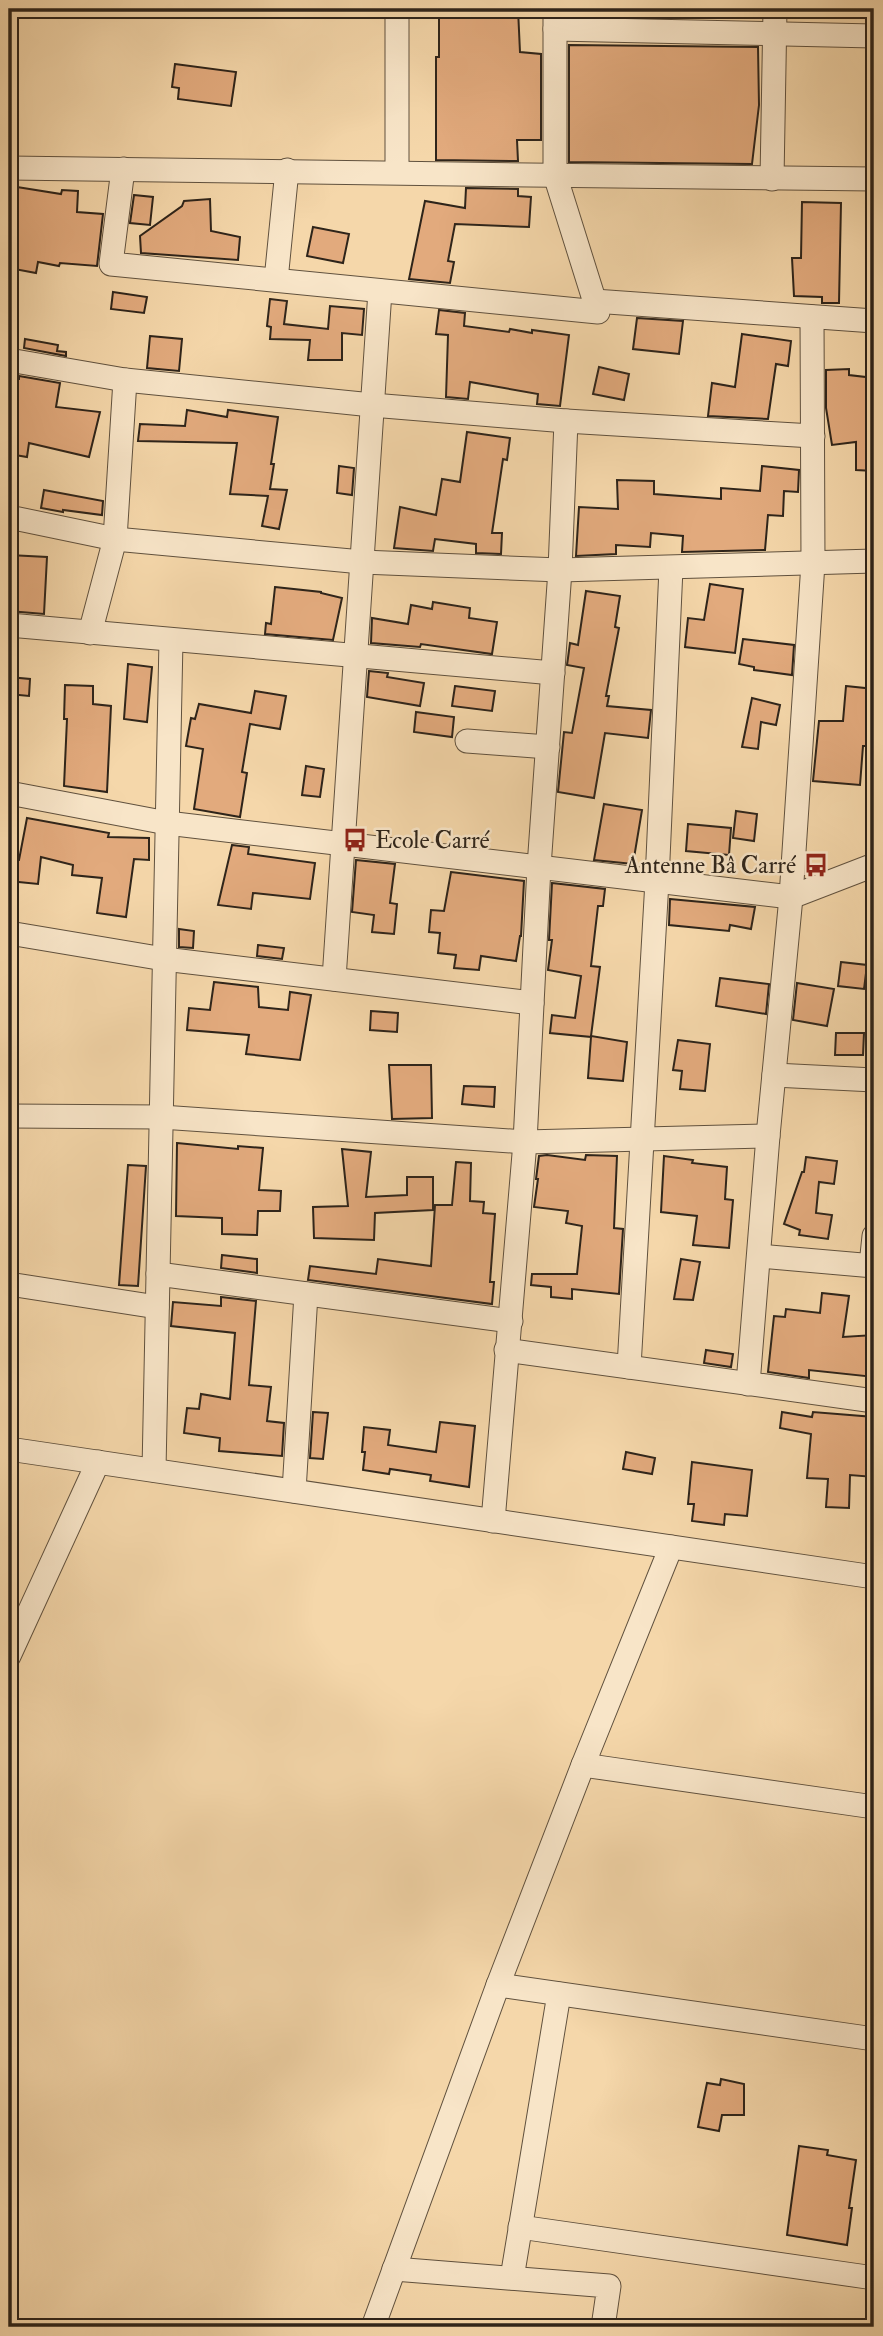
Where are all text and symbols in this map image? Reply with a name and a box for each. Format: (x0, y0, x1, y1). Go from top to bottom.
place label: Ecole Carré (375, 825, 491, 856)
bus stop icon: Ecole Carré (341, 826, 369, 854)
place label: Antenne Bâ Carré (624, 850, 797, 881)
bus stop icon: Antenne Bâ Carré (802, 851, 830, 879)

